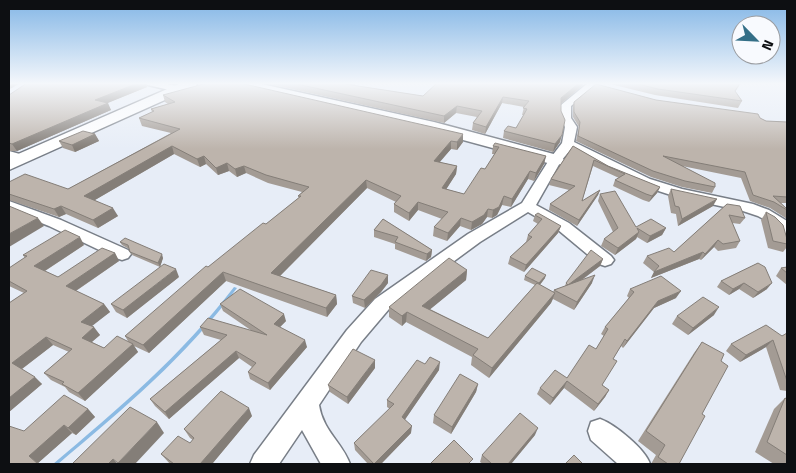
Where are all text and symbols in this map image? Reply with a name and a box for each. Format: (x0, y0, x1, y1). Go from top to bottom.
north arrow (731, 15, 781, 65)
text: N (757, 37, 780, 54)

